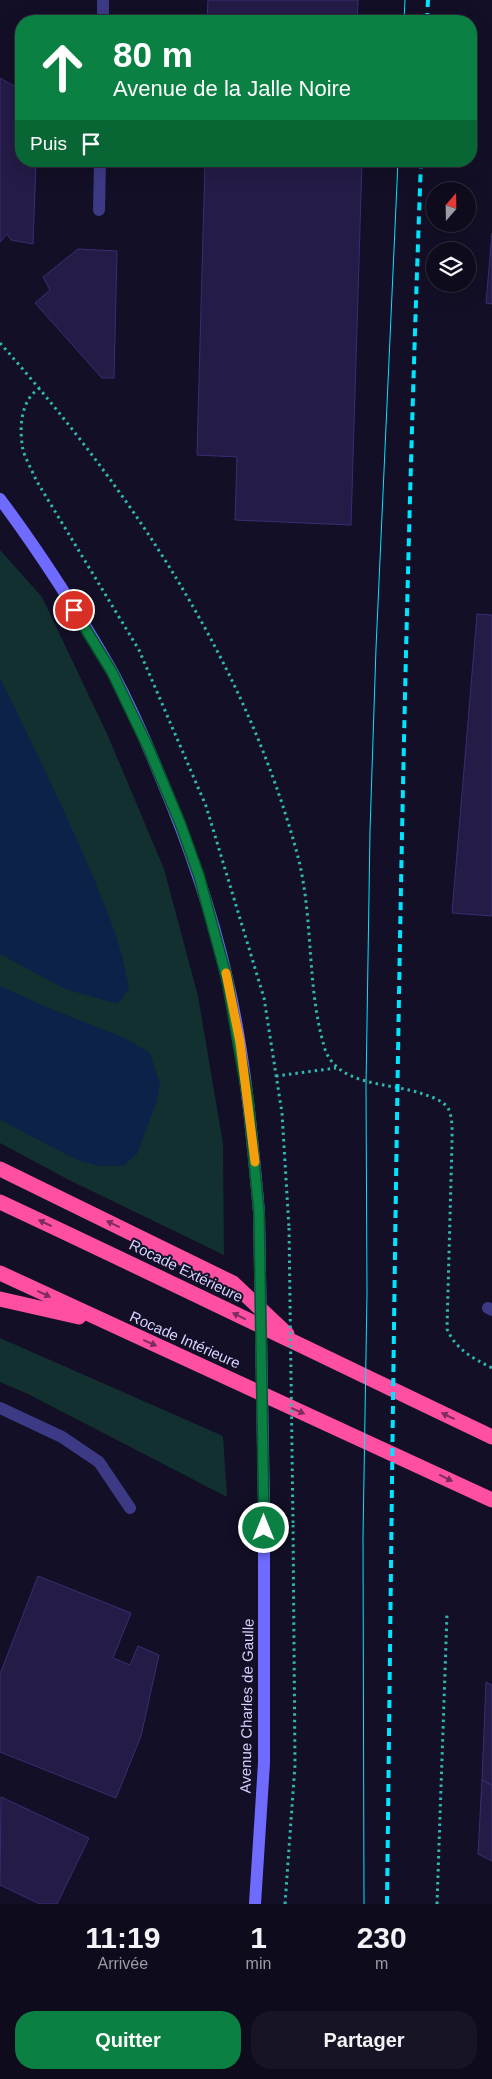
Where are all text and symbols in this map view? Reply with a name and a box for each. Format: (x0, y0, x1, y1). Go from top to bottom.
icon: ahead (30, 35, 95, 100)
text: 80 m (113, 35, 193, 74)
text: Avenue de la Jalle Noire (113, 76, 351, 101)
icon: arrive (77, 130, 105, 158)
text: Puis (30, 133, 67, 154)
north arrow (426, 182, 476, 232)
map controls (426, 182, 476, 292)
button: layers (426, 242, 476, 292)
pin (53, 589, 95, 631)
icon: arrive (60, 596, 88, 624)
one-way arrow (38, 1219, 52, 1227)
one-way arrow (106, 1220, 121, 1229)
street label: Rocade Extérieure (127, 1236, 246, 1305)
one-way arrow (37, 1290, 51, 1298)
street label: Rocade Intérieure (127, 1308, 243, 1372)
one-way arrow (232, 1312, 247, 1320)
one-way arrow (143, 1340, 157, 1348)
one-way arrow (291, 1407, 305, 1415)
one-way arrow (441, 1411, 455, 1419)
one-way arrow (439, 1474, 453, 1482)
position arrow (237, 1501, 289, 1553)
street label: Avenue Charles de Gaulle (236, 1618, 257, 1794)
text: 11:19 (85, 1921, 160, 1954)
text: 1 (250, 1921, 267, 1954)
text: 230 (357, 1921, 407, 1954)
text: Arrivée (97, 1955, 148, 1972)
text: min (246, 1955, 271, 1972)
text: m (375, 1955, 388, 1972)
button: Quitter (15, 2011, 241, 2069)
button: Partager (251, 2011, 477, 2069)

